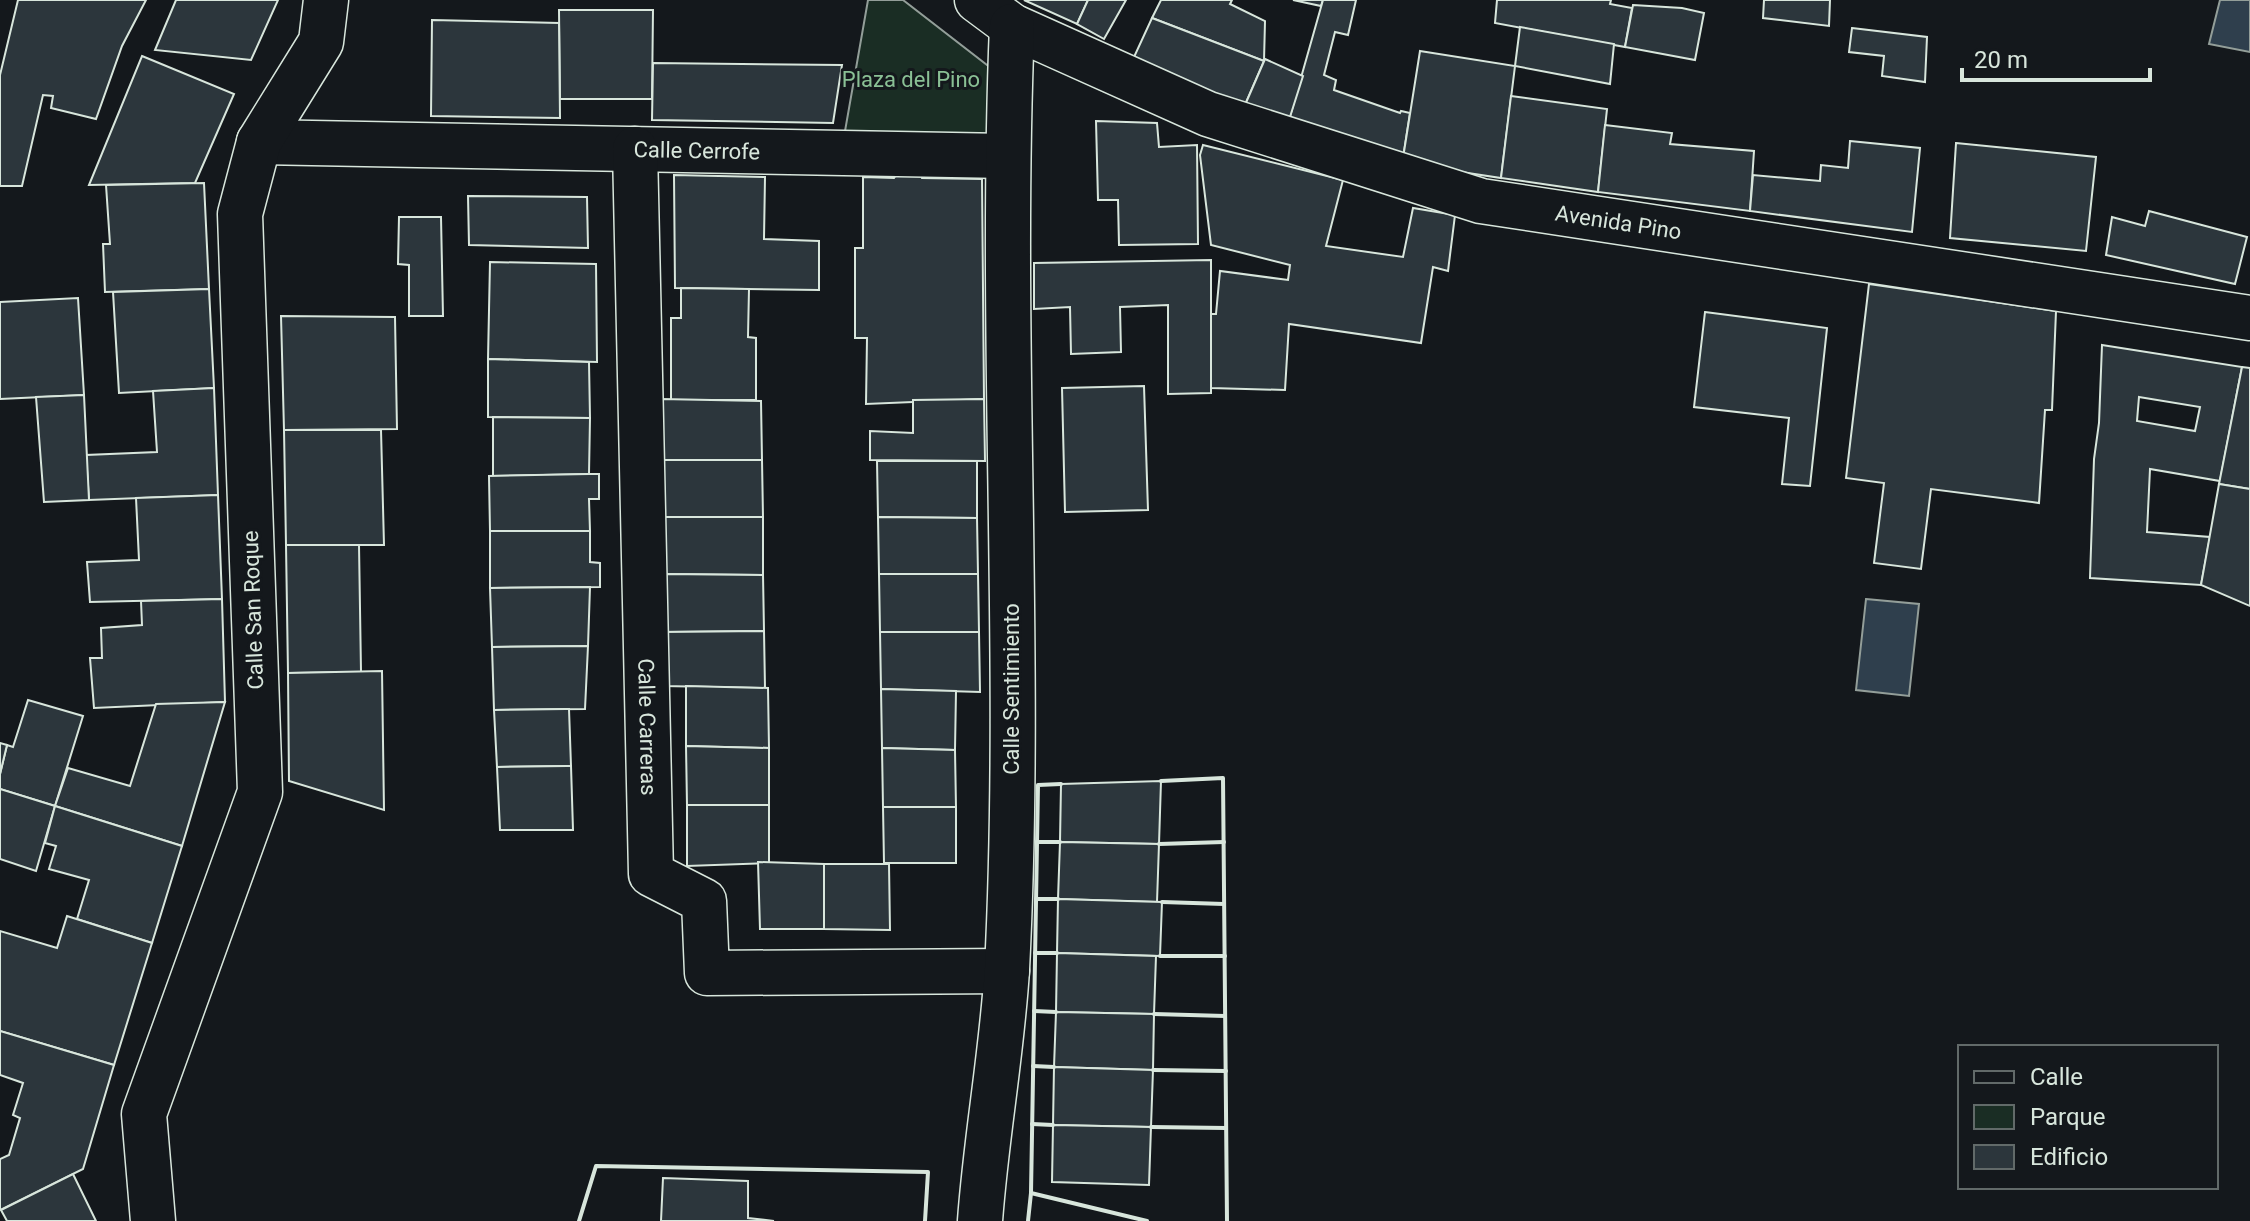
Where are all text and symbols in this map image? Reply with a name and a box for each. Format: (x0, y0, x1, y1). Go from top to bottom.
scale bar (1962, 32, 2150, 82)
text: 20 m (1974, 46, 2028, 74)
park label: Plaza del Pino (842, 67, 980, 92)
street label: Calle Cerrofe (633, 137, 760, 164)
street label: Avenida Pino (1554, 200, 1683, 244)
street label: Calle San Roque (238, 530, 268, 690)
street label: Calle Sentimiento (999, 603, 1024, 775)
street label: Calle Carreras (634, 658, 662, 796)
legend (1958, 1045, 2218, 1189)
text: Calle (2030, 1063, 2083, 1091)
text: Parque (2030, 1103, 2106, 1131)
text: Edificio (2030, 1143, 2108, 1171)

